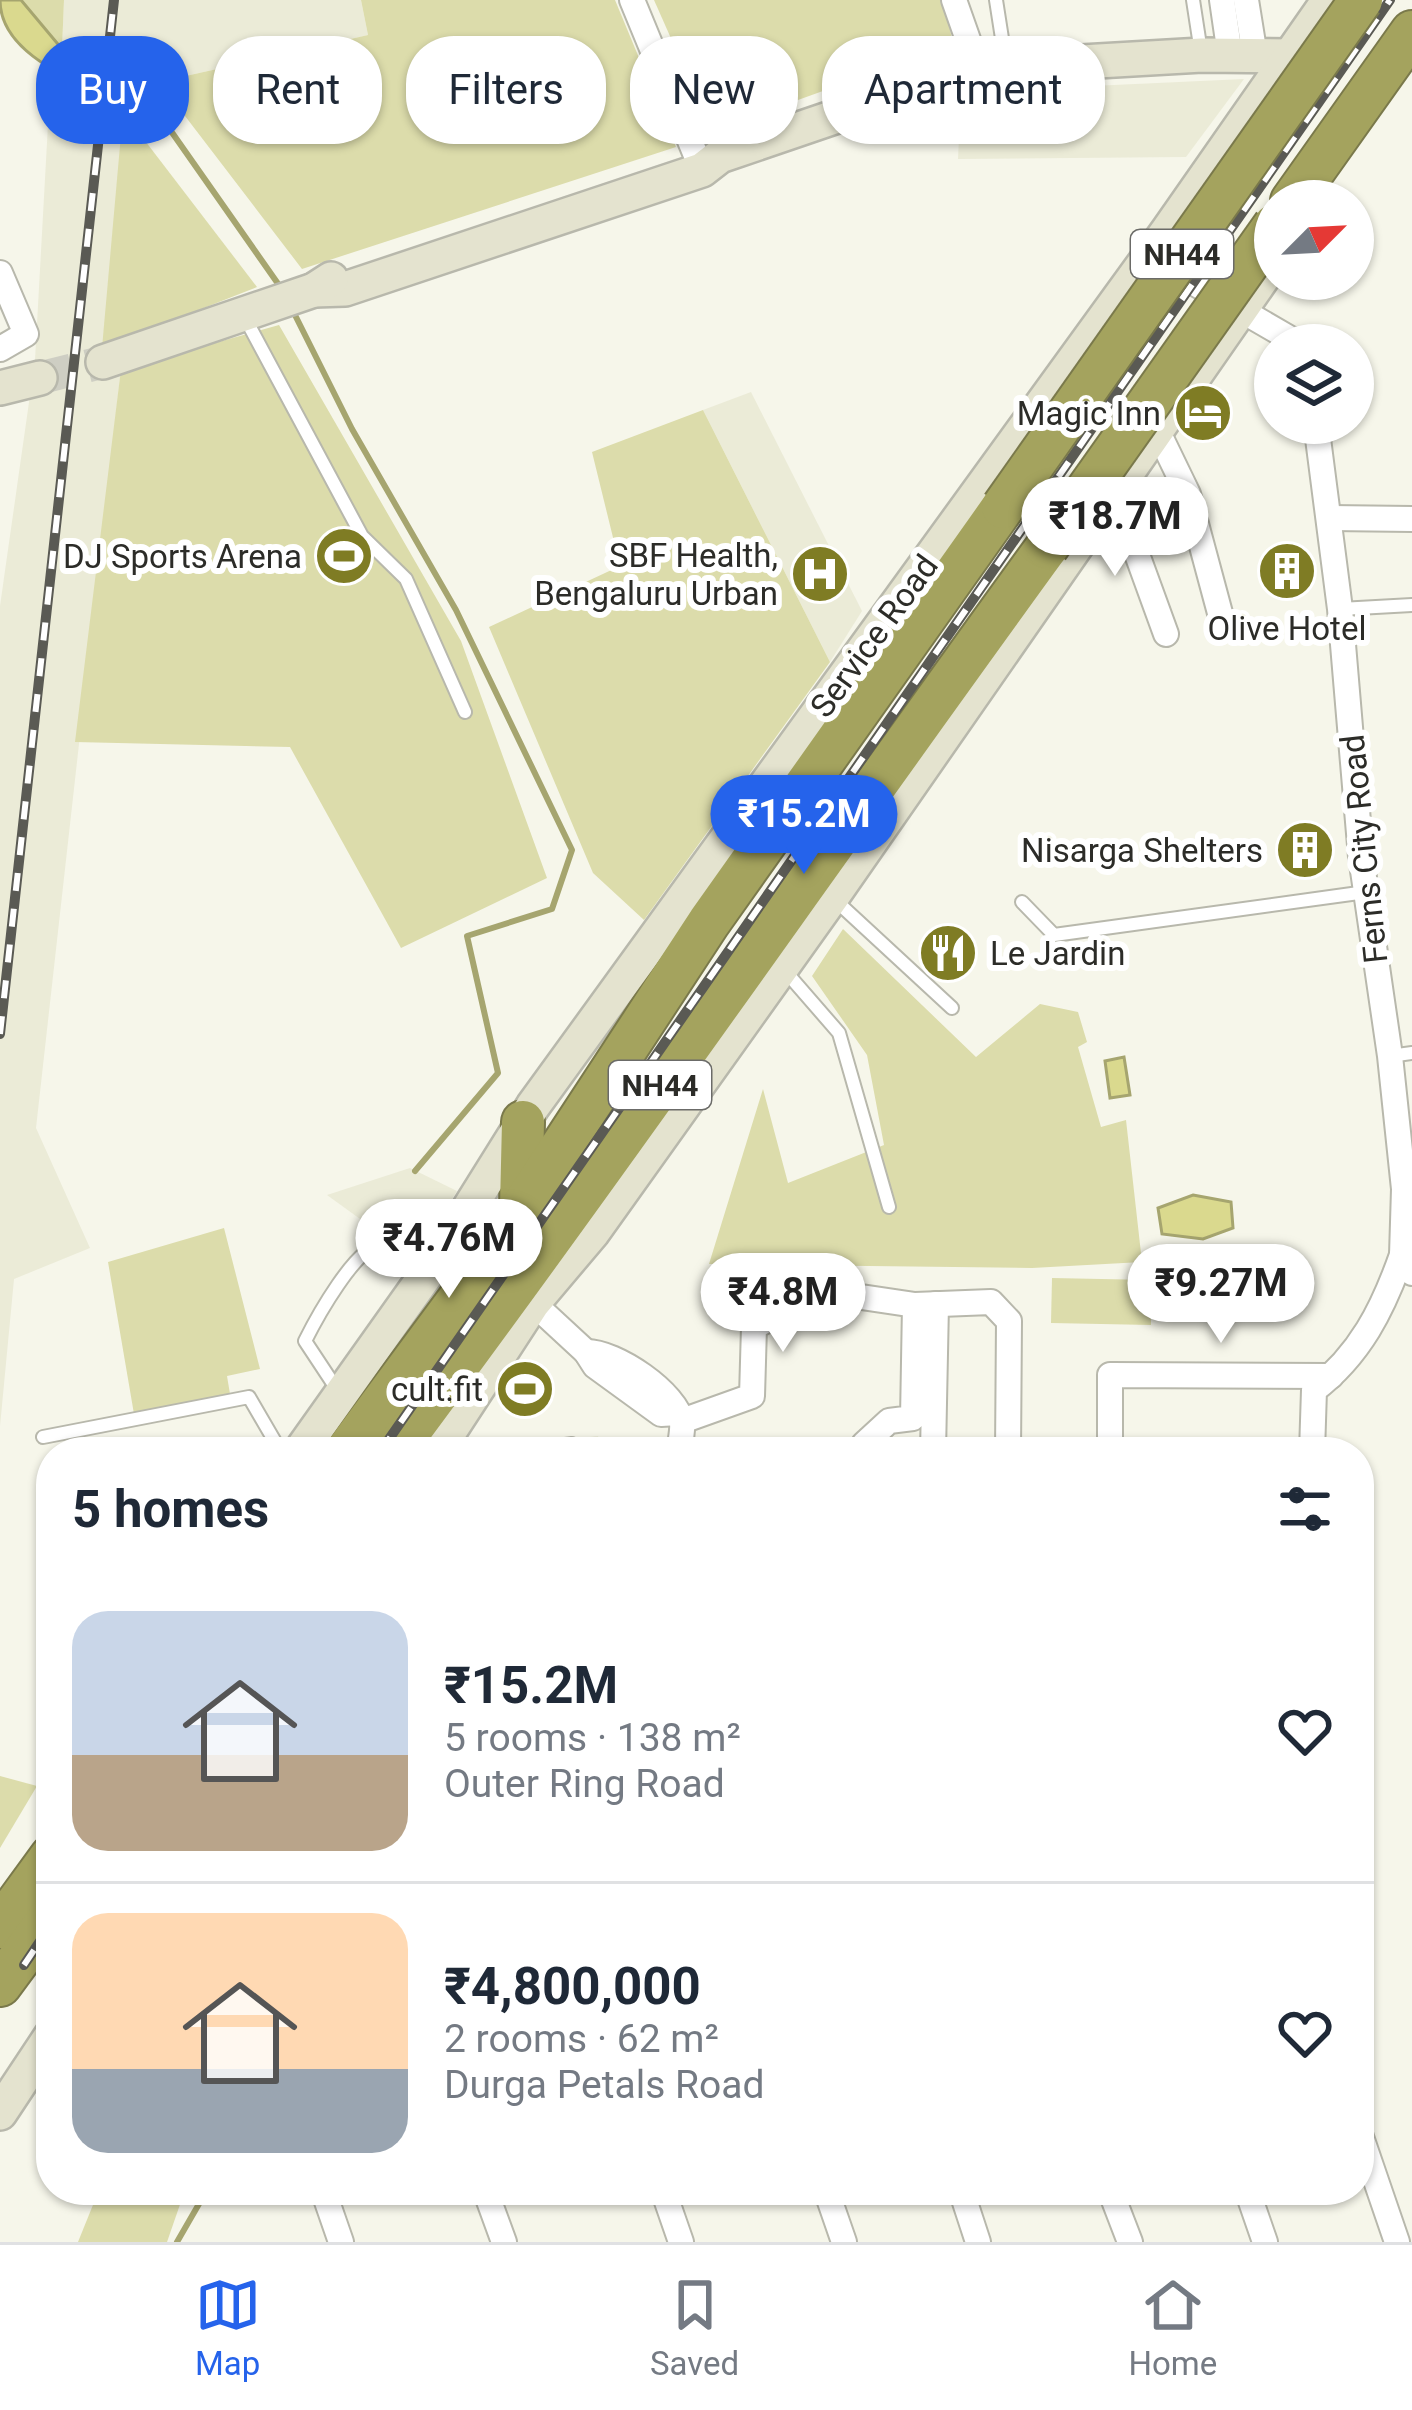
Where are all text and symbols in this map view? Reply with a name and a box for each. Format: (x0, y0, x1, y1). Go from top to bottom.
chip: Buy (36, 36, 189, 144)
chip: Rent (213, 36, 382, 144)
chip: Filters (406, 36, 606, 144)
chip: New (630, 36, 798, 144)
chip: Apartment (822, 36, 1105, 144)
north arrow (1254, 180, 1374, 300)
map controls (1254, 180, 1374, 444)
road number: NH44 (1131, 230, 1233, 278)
button: layers (1254, 324, 1374, 444)
hotel icon: Magic Inn (1172, 382, 1234, 444)
place label: Magic Inn (1017, 394, 1161, 433)
pin: ₹18.7M (1017, 477, 1213, 579)
text: ₹18.7M (1048, 493, 1182, 539)
sports icon: DJ Sports Arena (313, 525, 375, 587)
place label: SBF Health, Bengaluru Urban (534, 536, 778, 613)
place label: DJ Sports Arena (63, 537, 302, 576)
building icon: Olive Hotel (1256, 540, 1318, 602)
hospital icon: SBF Health, Bengaluru Urban (789, 543, 851, 605)
street label: Service Road (802, 547, 946, 725)
place label: Olive Hotel (1208, 609, 1366, 648)
street label: Ferns City Road (1333, 733, 1395, 965)
pin: ₹15.2M (706, 775, 902, 877)
text: ₹15.2M (737, 791, 871, 837)
building icon: Nisarga Shelters (1274, 819, 1336, 881)
place label: Nisarga Shelters (1021, 831, 1263, 870)
restaurant icon: Le Jardin (917, 922, 979, 984)
place label: Le Jardin (990, 934, 1125, 973)
road number: NH44 (609, 1061, 711, 1109)
pin: ₹4.76M (351, 1199, 547, 1301)
text: ₹4.76M (382, 1215, 516, 1261)
pin: ₹9.27M (1123, 1244, 1319, 1346)
pin: ₹4.8M (699, 1253, 867, 1355)
text: ₹9.27M (1154, 1260, 1288, 1306)
text: ₹4.8M (728, 1269, 838, 1315)
sports icon: cult.fit (494, 1358, 556, 1420)
place label: cult.fit (391, 1370, 483, 1409)
icon: filters (1272, 1476, 1338, 1542)
text: 5 homes (72, 1480, 269, 1539)
text: ₹15.2M (444, 1656, 618, 1715)
icon: home (168, 1659, 312, 1803)
icon: heart (1272, 1698, 1338, 1764)
text: 5 rooms · 138 m² (444, 1715, 741, 1761)
text: Outer Ring Road (444, 1761, 725, 1807)
text: ₹4,800,000 (444, 1957, 701, 2016)
icon: home (168, 1961, 312, 2105)
icon: heart (1272, 2000, 1338, 2066)
text: 2 rooms · 62 m² (444, 2016, 719, 2062)
text: Durga Petals Road (444, 2062, 765, 2108)
tab: Map (195, 2272, 261, 2383)
tab: Saved (650, 2272, 739, 2383)
tab: Home (1129, 2272, 1217, 2383)

